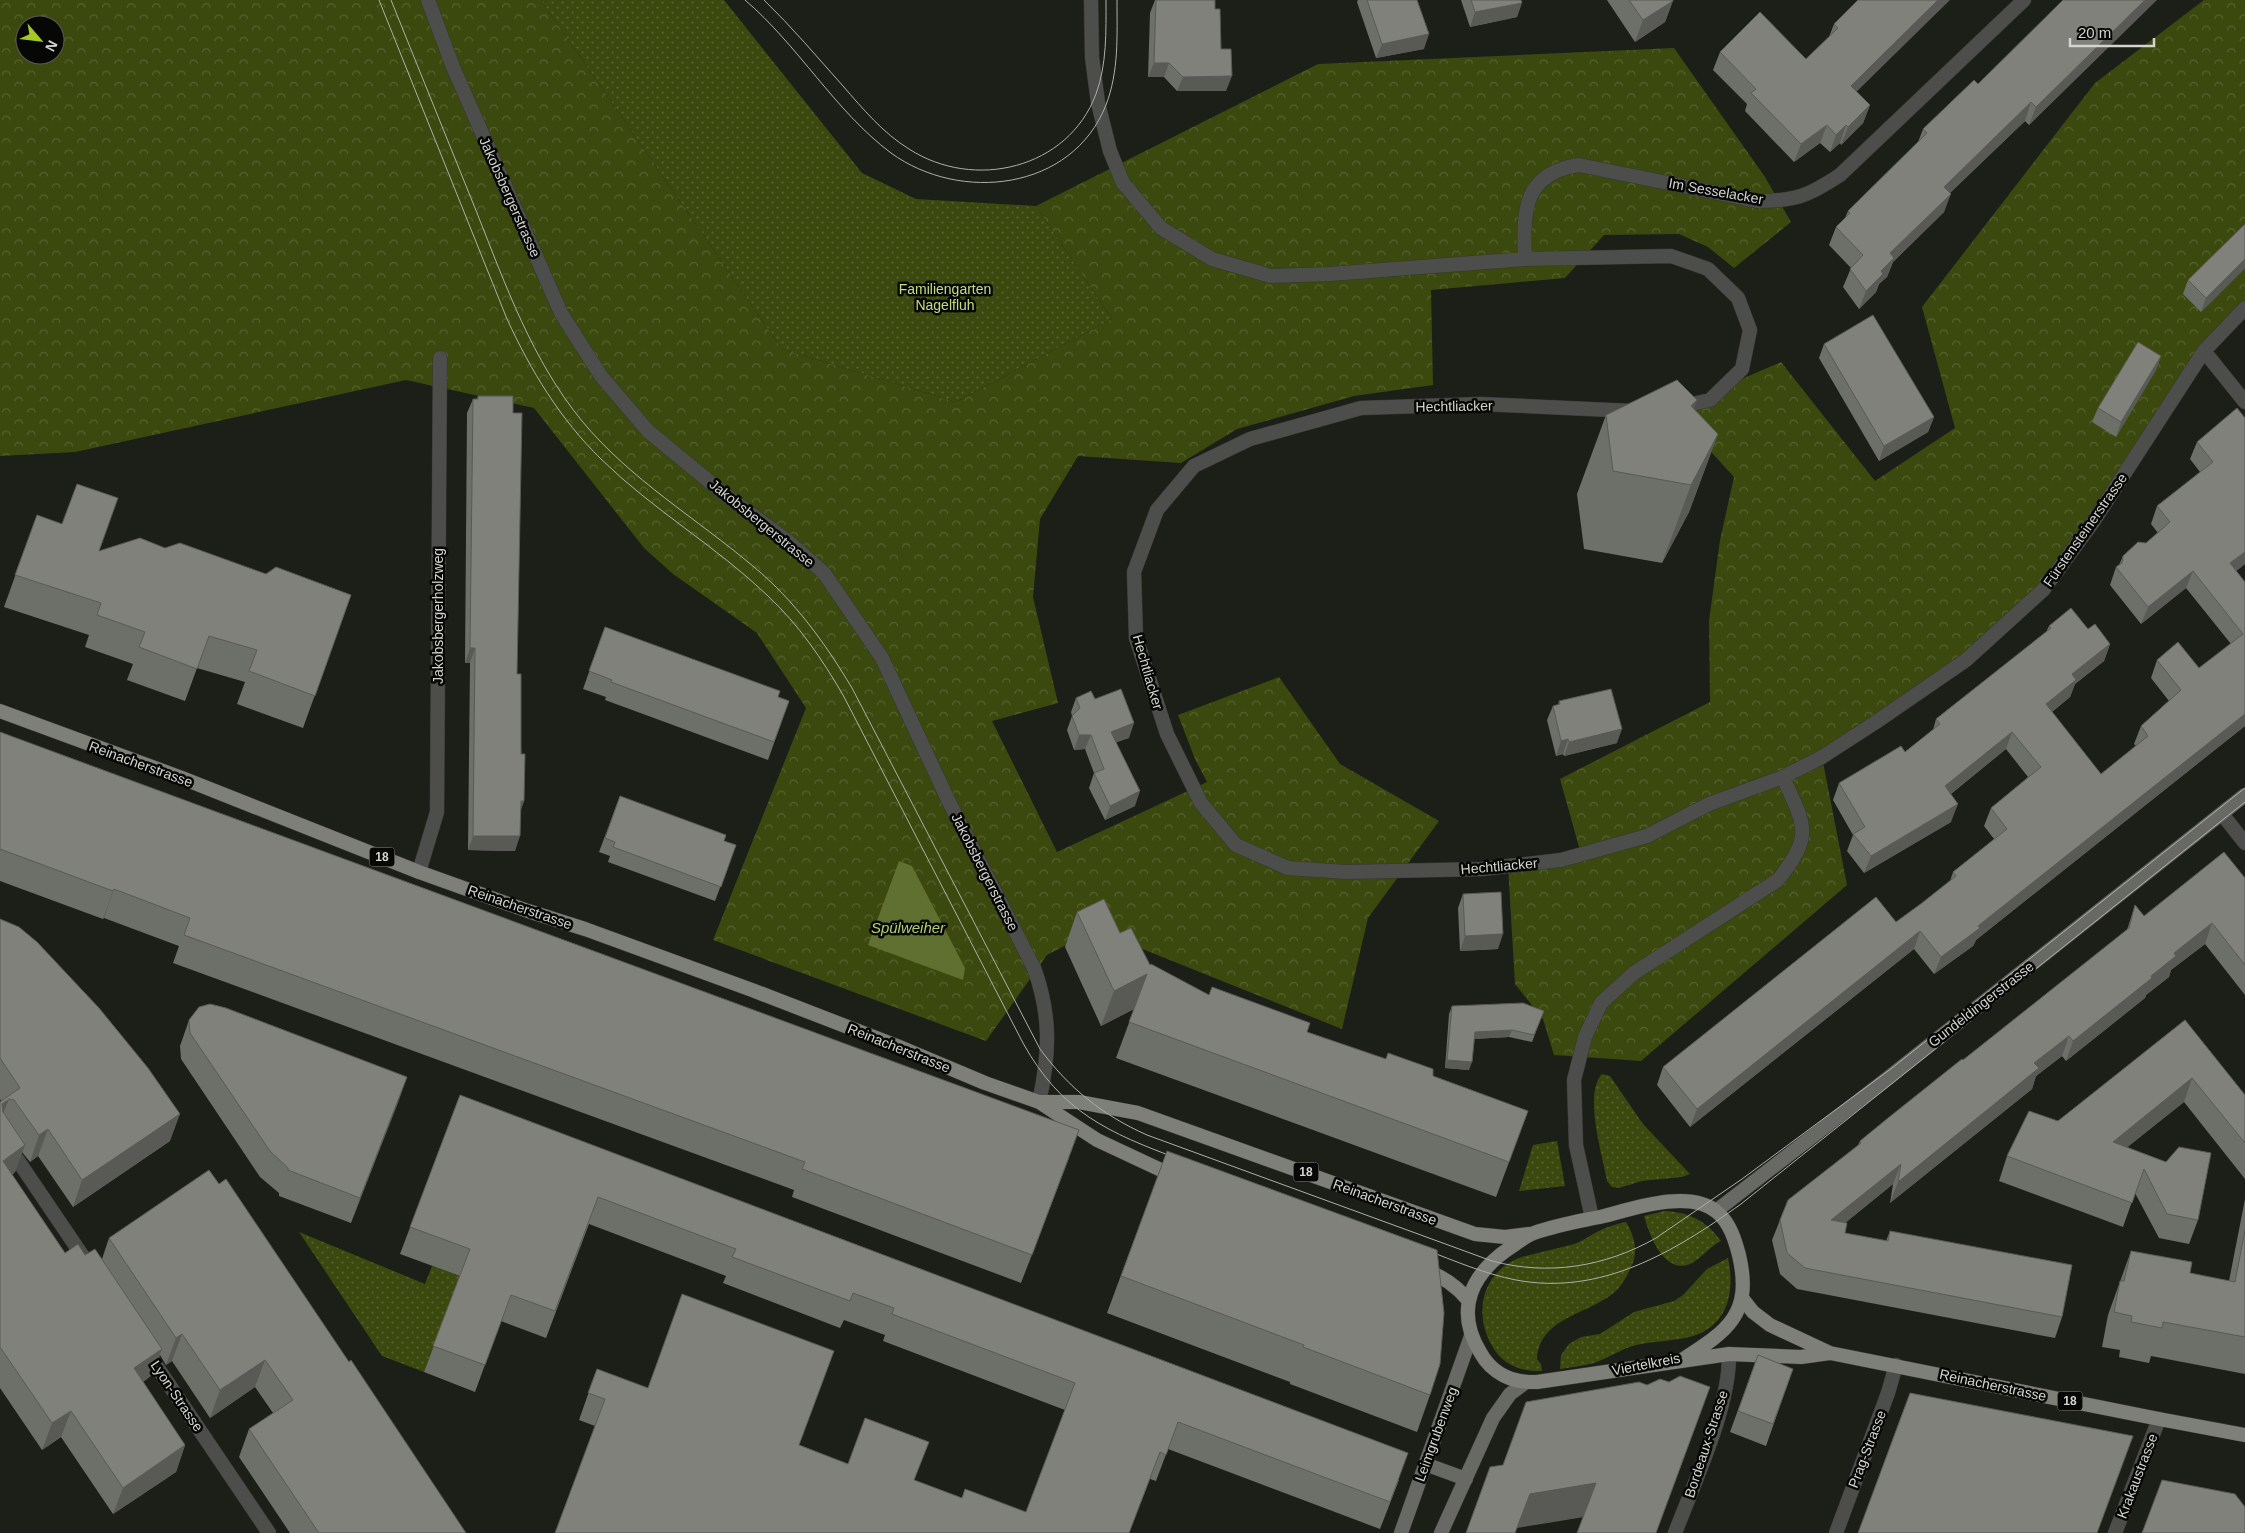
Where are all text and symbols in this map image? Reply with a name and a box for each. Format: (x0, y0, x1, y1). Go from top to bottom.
north arrow (15, 15, 65, 65)
scale bar (2070, 15, 2154, 47)
text: 20 m (2078, 24, 2111, 41)
text: N (42, 38, 61, 54)
street label: Jakobsbergerstrasse (476, 134, 544, 260)
street label: Im Sesselacker (1667, 175, 1765, 207)
park label: Familiengarten Nagelfluh (899, 281, 991, 313)
street label: Hechtliacker (1415, 397, 1493, 415)
street label: Fürstensteinerstrasse (2040, 470, 2130, 590)
street label: Jakobsbergerstrasse (706, 476, 818, 570)
street label: Jakobsbergerholzweg (430, 548, 446, 684)
street label: Hechtliacker (1130, 633, 1166, 712)
street label: Reinacherstrasse (87, 738, 195, 790)
street label: Jakobsbergerstrasse (948, 810, 1022, 934)
road number: 18 (370, 848, 394, 866)
street label: Hechtliacker (1460, 855, 1538, 877)
street label: Reinacherstrasse (466, 882, 574, 932)
water label: Spülweiher (871, 919, 946, 936)
street label: Gundeldingerstrasse (1925, 958, 2037, 1050)
street label: Reinacherstrasse (846, 1020, 953, 1076)
road number: 18 (1294, 1162, 1318, 1182)
street label: Reinacherstrasse (1331, 1176, 1439, 1228)
street label: Viertelkreis (1611, 1350, 1681, 1378)
street label: Lyon-Strasse (147, 1358, 207, 1435)
street label: Reinacherstrasse (1938, 1366, 2048, 1404)
street label: Leimgrubenweg (1411, 1384, 1461, 1484)
street label: Bordeaux-Strasse (1681, 1388, 1731, 1500)
road number: 18 (2058, 1392, 2082, 1410)
street label: Prag-Strasse (1845, 1408, 1889, 1490)
street label: Krakaustrasse (2113, 1431, 2161, 1521)

